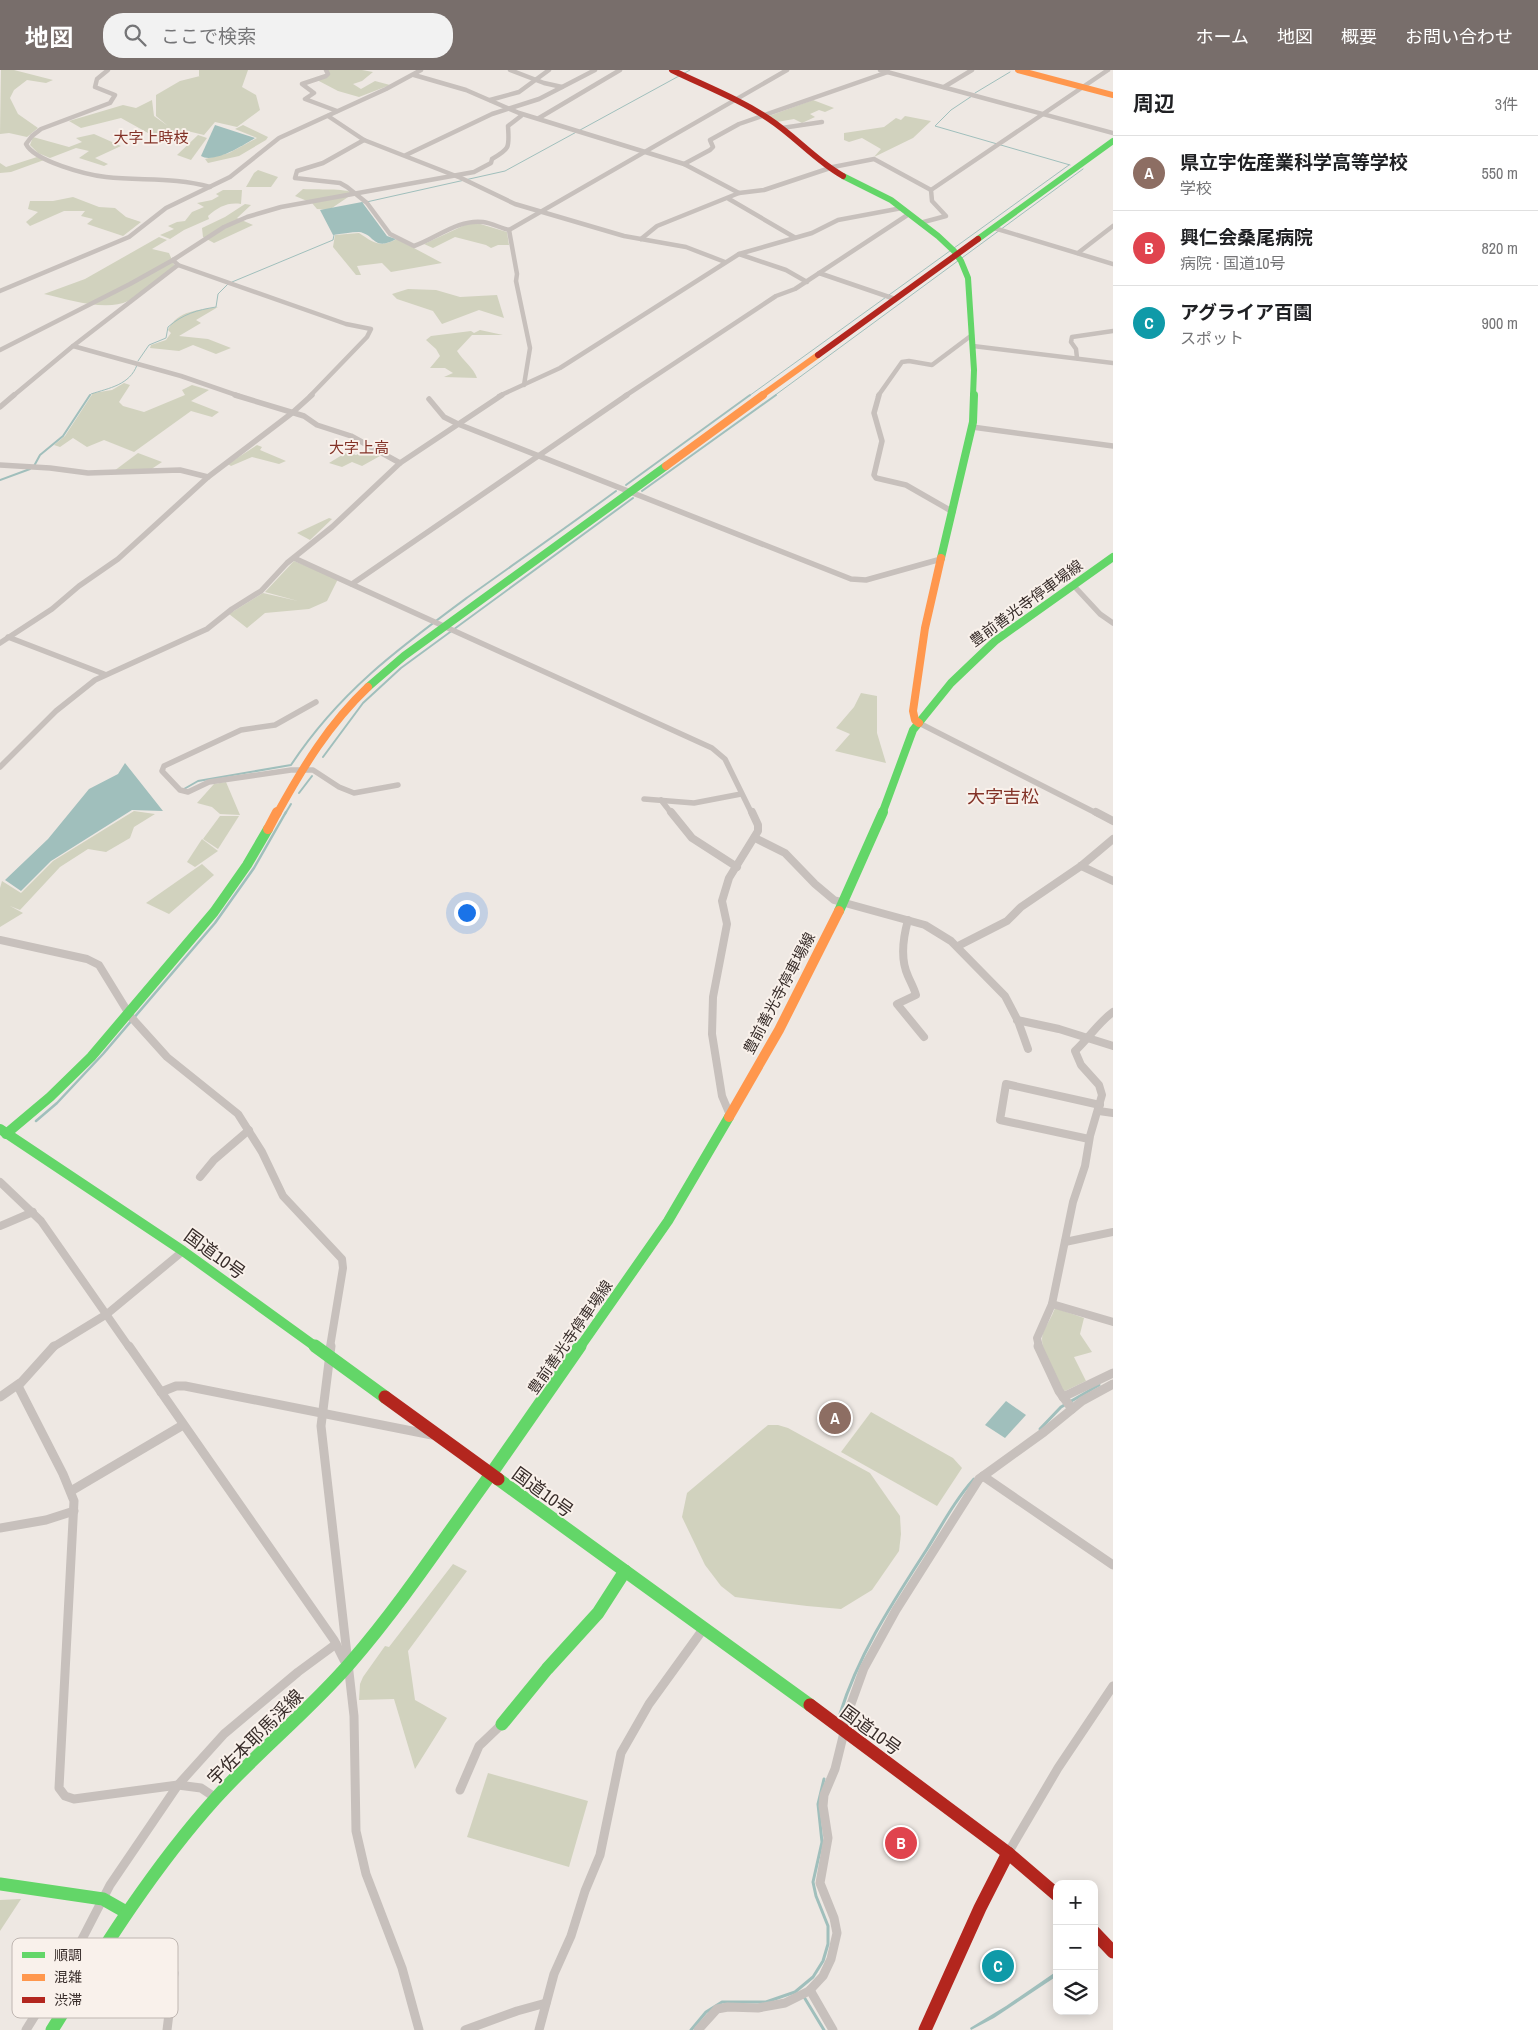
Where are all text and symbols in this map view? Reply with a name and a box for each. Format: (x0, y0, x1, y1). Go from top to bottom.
search box (103, 13, 453, 58)
text: 地図 (25, 21, 73, 53)
icon: search (121, 21, 149, 49)
text: ここで検索 (161, 23, 256, 49)
text: ホーム (1196, 24, 1249, 49)
text: 地図 (1277, 24, 1313, 49)
text: 概要 (1341, 24, 1377, 49)
text: お問い合わせ (1405, 24, 1513, 49)
text: 周辺 (1133, 89, 1175, 118)
text: 3件 (1495, 93, 1518, 115)
district label: 大字上時枝 (113, 127, 189, 148)
text: 県立宇佐産業科学高等学校 (1180, 149, 1408, 175)
text: A (1144, 162, 1154, 184)
text: 550 m (1482, 162, 1518, 184)
text: 学校 (1180, 177, 1212, 199)
text: 興仁会桑尾病院 (1180, 224, 1313, 250)
text: B (1144, 237, 1154, 259)
text: 820 m (1482, 237, 1518, 259)
text: 病院 · 国道10号 (1180, 252, 1286, 274)
text: アグライア百園 (1180, 299, 1312, 325)
text: C (1144, 312, 1154, 334)
text: 900 m (1482, 312, 1518, 334)
text: スポット (1180, 327, 1244, 349)
district label: 大字上高 (329, 437, 389, 458)
street label: 豊前善光寺停車場線 (965, 555, 1087, 651)
district label: 大字吉松 (967, 784, 1039, 809)
your location (454, 900, 480, 926)
street label: 豊前善光寺停車場線 (738, 928, 820, 1058)
street label: 国道10号 (179, 1223, 251, 1285)
street label: 豊前善光寺停車場線 (523, 1276, 617, 1398)
pin: A (819, 1399, 851, 1437)
street label: 国道10号 (507, 1461, 579, 1523)
street label: 宇佐本耶馬渓線 (202, 1684, 308, 1790)
street label: 国道10号 (835, 1699, 907, 1761)
pin: B (885, 1824, 917, 1862)
map controls (1053, 1880, 1098, 2015)
button: + (1053, 1880, 1098, 1925)
button: − (1053, 1925, 1098, 1970)
legend (12, 1938, 178, 2018)
text: 順調 (54, 1946, 82, 1964)
pin: C (982, 1947, 1014, 1985)
text: 混雑 (54, 1968, 82, 1986)
button: layers (1053, 1970, 1098, 2015)
text: 渋滞 (54, 1991, 82, 2009)

